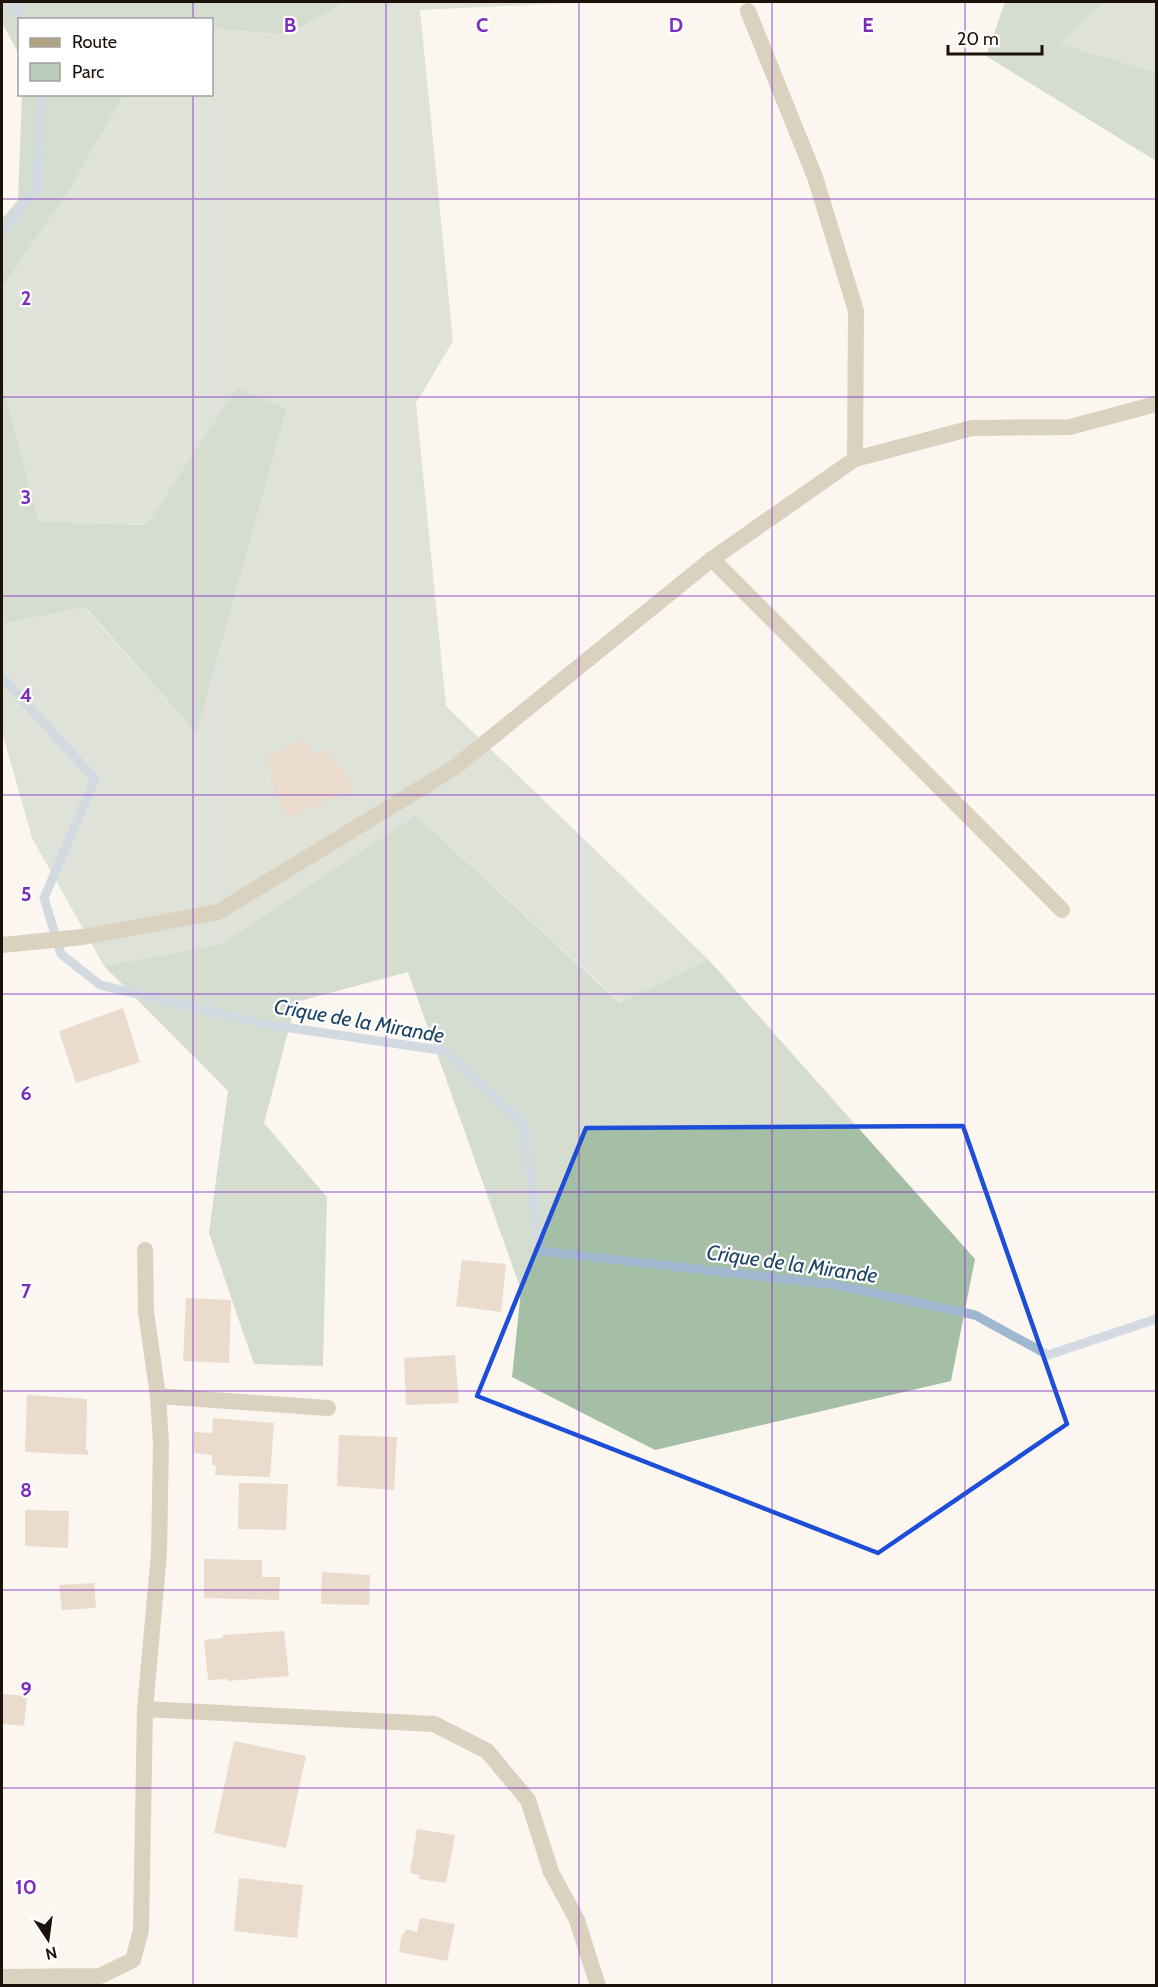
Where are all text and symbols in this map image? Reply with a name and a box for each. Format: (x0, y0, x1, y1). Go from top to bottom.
text: B (284, 13, 296, 37)
text: C (476, 13, 488, 37)
text: D (669, 13, 683, 37)
text: E (862, 13, 874, 37)
legend (18, 18, 213, 96)
scale bar (948, 18, 1042, 56)
text: 20 m (957, 28, 999, 50)
text: Route (72, 31, 117, 53)
text: Parc (72, 61, 104, 83)
text: 2 (21, 286, 31, 310)
text: 3 (21, 485, 31, 509)
text: 4 (20, 683, 32, 707)
text: 5 (21, 882, 31, 906)
water label: Crique de la Mirande (272, 993, 447, 1048)
text: 6 (20, 1081, 32, 1105)
water label: Crique de la Mirande (705, 1239, 880, 1288)
text: 7 (21, 1279, 32, 1303)
text: 8 (20, 1478, 32, 1502)
text: 9 (20, 1677, 32, 1701)
text: 10 (15, 1875, 37, 1899)
north arrow (18, 1909, 78, 1969)
text: N (44, 1943, 59, 1964)

